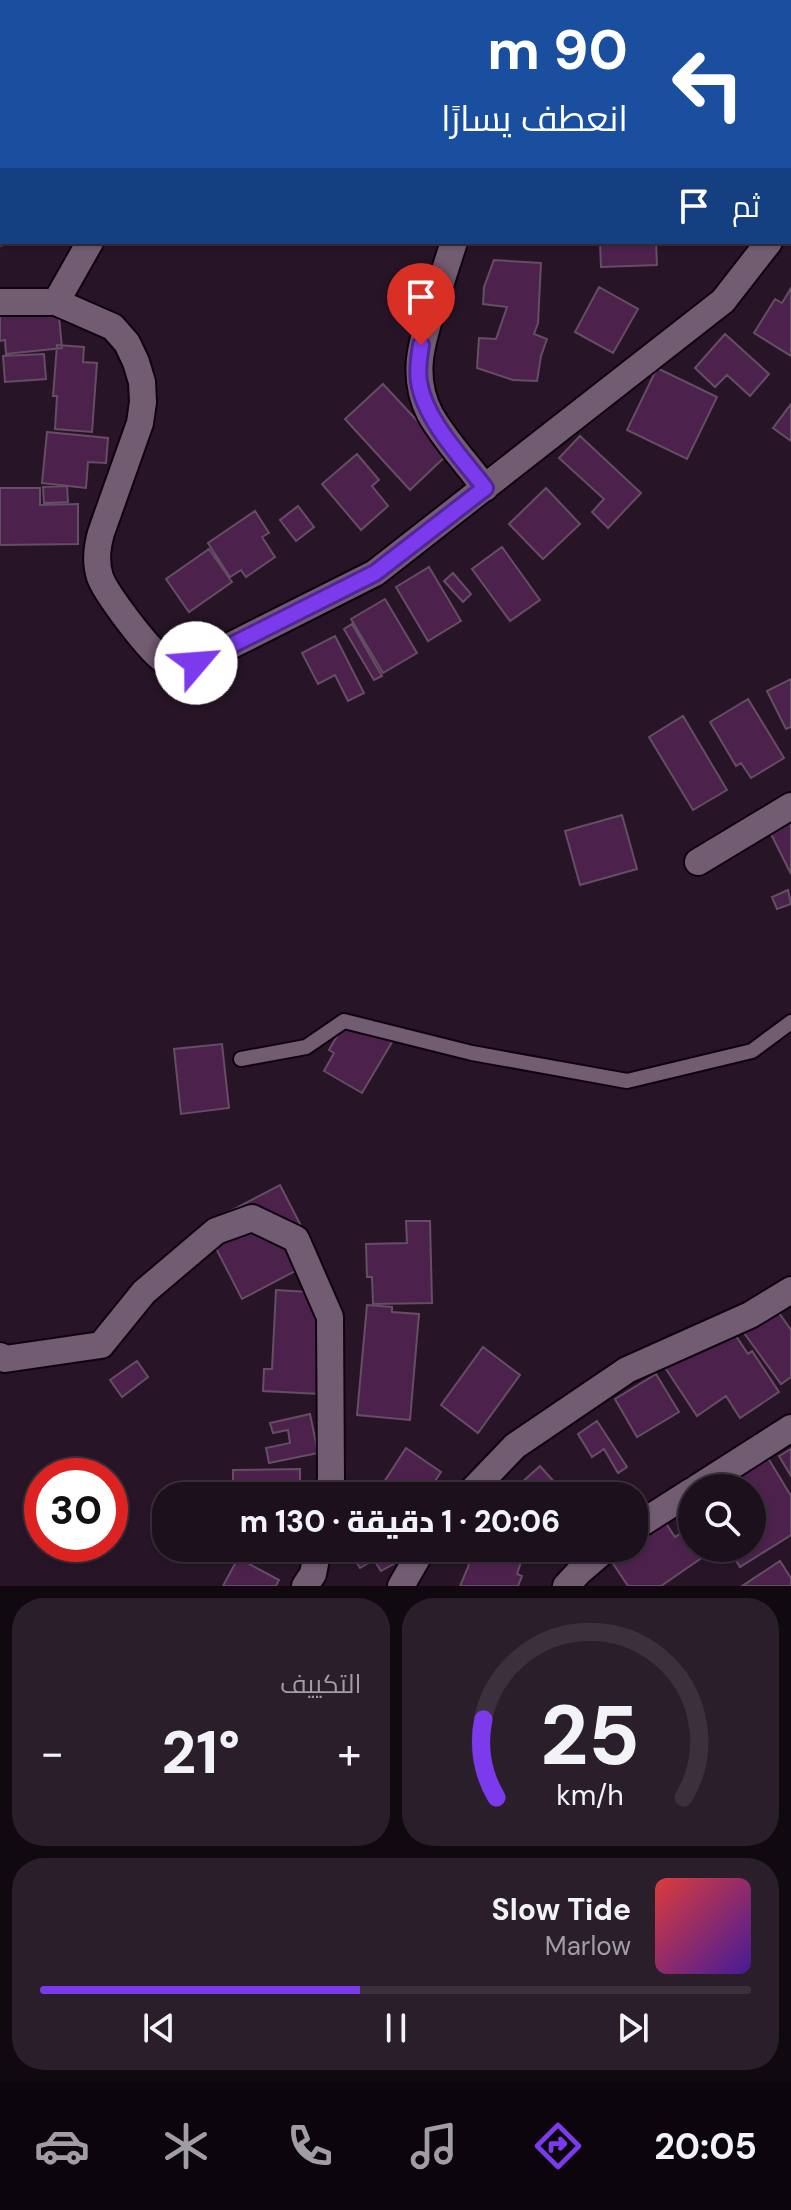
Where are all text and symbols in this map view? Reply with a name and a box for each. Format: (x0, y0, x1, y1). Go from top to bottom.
text: 90 m (487, 13, 628, 86)
icon: left (656, 32, 760, 136)
text: انعطف يسارًا (441, 95, 628, 142)
icon: arrive (672, 184, 716, 228)
text: ثم (732, 187, 760, 226)
pin (387, 263, 455, 345)
icon: arrive (399, 275, 443, 319)
position arrow (154, 621, 238, 705)
speed limit sign: 30 (24, 1458, 128, 1562)
map controls (678, 1474, 766, 1562)
button: search (678, 1474, 766, 1562)
text: 20:06 · 1 دقيقة · 130 m (240, 1502, 560, 1541)
text: التكييف (280, 1667, 362, 1701)
text: 25 (540, 1681, 640, 1790)
text: 21° (161, 1713, 240, 1792)
text: − (40, 1724, 64, 1782)
text: + (337, 1724, 361, 1782)
text: km/h (556, 1777, 624, 1814)
text: Slow Tide (492, 1890, 631, 1929)
text: Marlow (545, 1929, 631, 1963)
icon: previous (137, 2006, 181, 2050)
icon: pause (374, 2006, 418, 2050)
icon: next (611, 2006, 655, 2050)
icon: car (34, 2118, 90, 2174)
icon: climate (158, 2118, 214, 2174)
icon: phone (282, 2118, 338, 2174)
icon: music (406, 2118, 462, 2174)
icon: directions (530, 2118, 586, 2174)
text: 20:05 (654, 2123, 757, 2170)

